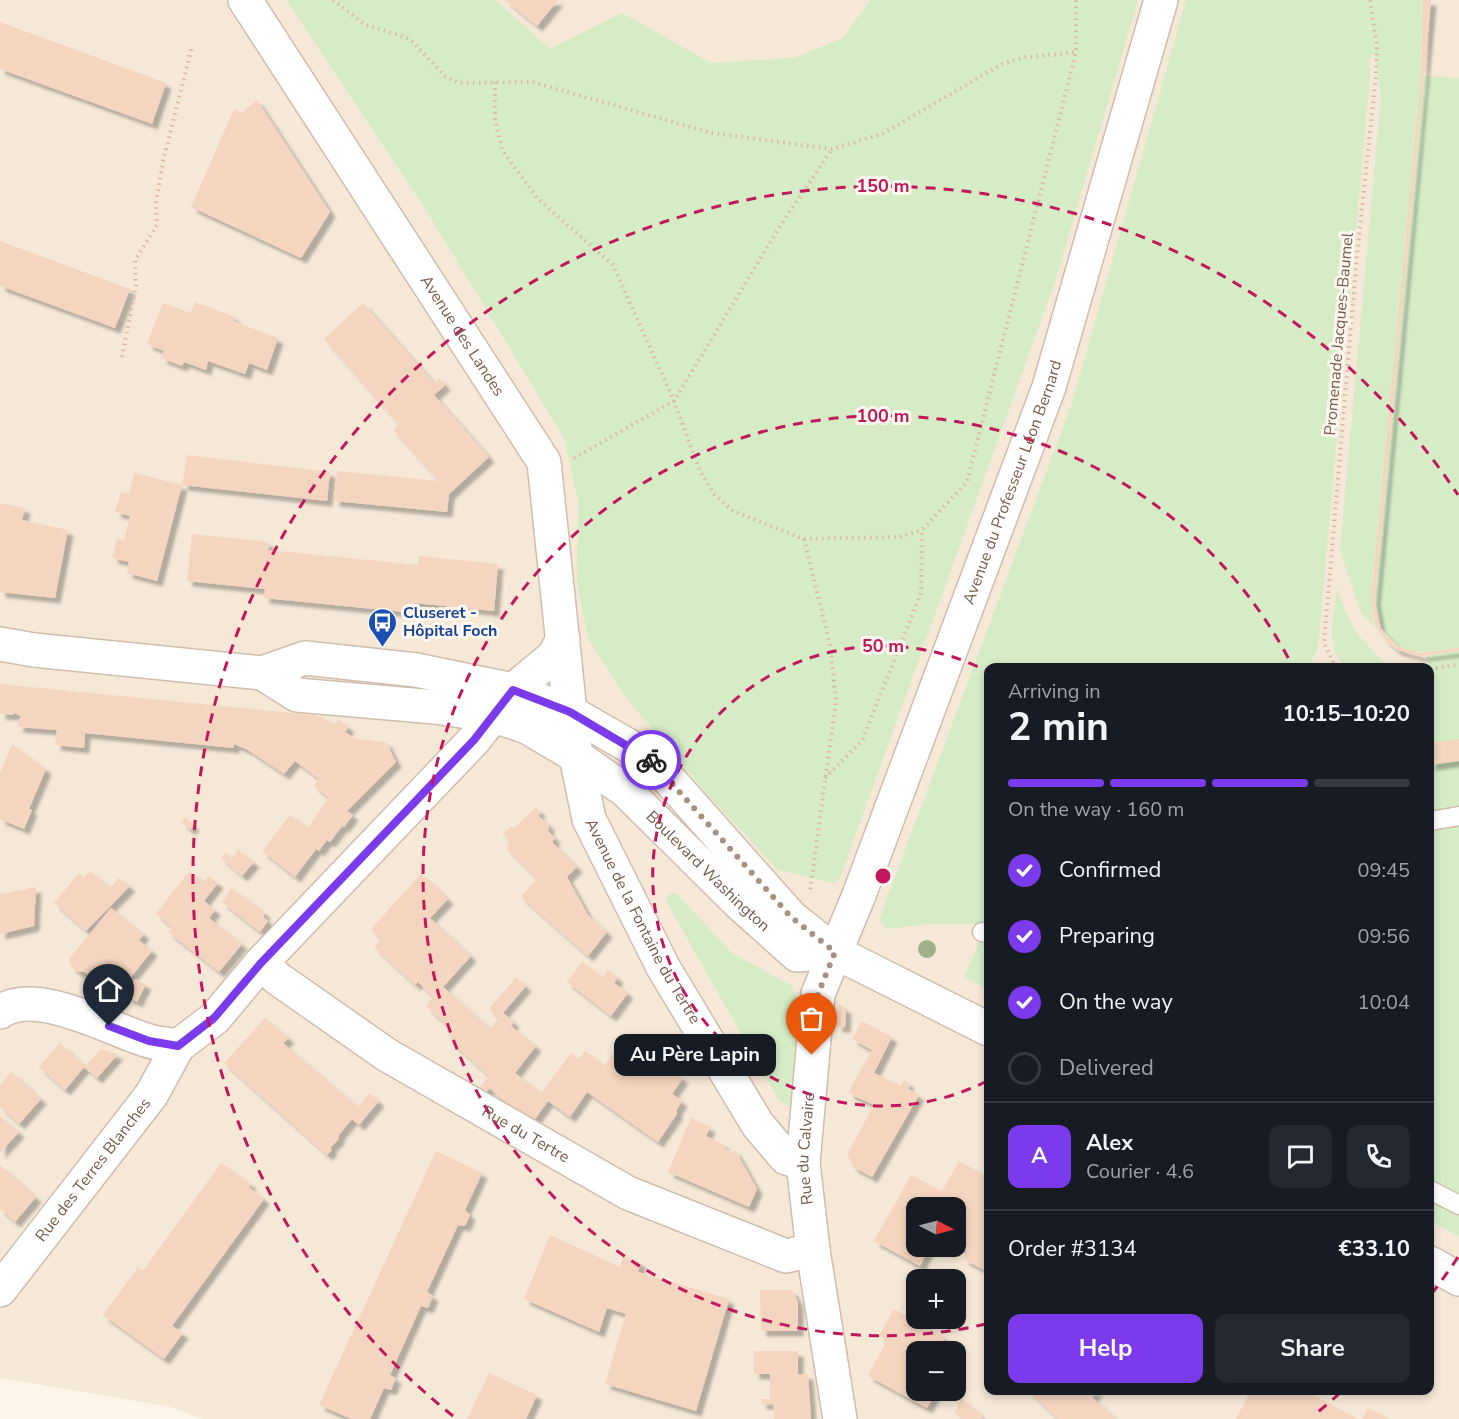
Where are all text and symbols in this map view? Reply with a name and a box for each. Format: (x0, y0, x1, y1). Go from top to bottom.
text: 150 m (856, 174, 910, 198)
street label: Promenade Jacques-Baumel (1319, 231, 1359, 436)
street label: Avenue des Landes (415, 271, 510, 401)
street label: Avenue du Professeur Léon Bernard (958, 358, 1067, 607)
text: 100 m (856, 404, 910, 428)
place label: Cluseret - Hôpital Foch (403, 602, 497, 642)
bus stop icon: Cluseret - Hôpital Foch (366, 606, 398, 648)
text: 50 m (862, 634, 904, 658)
text: Arriving in (1008, 678, 1101, 705)
text: 10:15–10:20 (1282, 699, 1410, 729)
text: 2 min (1008, 701, 1109, 754)
courier (621, 730, 681, 790)
icon: bike (635, 744, 668, 777)
text: On the way · 160 m (1008, 796, 1184, 823)
street label: Boulevard Washington (641, 806, 775, 937)
street label: Avenue de la Fontaine du Tertre (580, 815, 706, 1028)
icon: check (1008, 854, 1041, 887)
text: Confirmed (1059, 855, 1161, 885)
text: 09:45 (1357, 857, 1410, 884)
centre of rings (873, 866, 893, 886)
icon: check (1008, 920, 1041, 953)
text: Preparing (1059, 921, 1155, 951)
text: 09:56 (1357, 923, 1410, 950)
pin (83, 964, 134, 1026)
icon: home (92, 973, 125, 1006)
icon: check (1008, 986, 1041, 1019)
text: On the way (1059, 987, 1173, 1017)
text: 10:04 (1357, 989, 1410, 1016)
pin (786, 993, 837, 1055)
icon: bag (795, 1002, 828, 1035)
callout: Au Père Lapin (614, 1034, 776, 1076)
text: Au Père Lapin (630, 1041, 760, 1068)
text: Delivered (1059, 1053, 1154, 1083)
street label: Rue du Calvaire (792, 1092, 820, 1206)
street label: Rue des Terres Blanches (30, 1093, 156, 1246)
street label: Rue du Tertre (478, 1101, 574, 1168)
button: chat (1269, 1125, 1332, 1188)
button: phone (1347, 1125, 1410, 1188)
text: Alex (1086, 1128, 1133, 1158)
text: A (1031, 1141, 1048, 1171)
text: Courier · 4.6 (1086, 1158, 1194, 1185)
north arrow (906, 1197, 966, 1257)
map controls (906, 1197, 966, 1401)
text: Order #3134 (1008, 1234, 1137, 1264)
text: €33.10 (1339, 1234, 1410, 1264)
button: + (906, 1269, 966, 1329)
button: Help (1008, 1314, 1203, 1383)
button: Share (1215, 1314, 1410, 1383)
button: − (906, 1341, 966, 1401)

